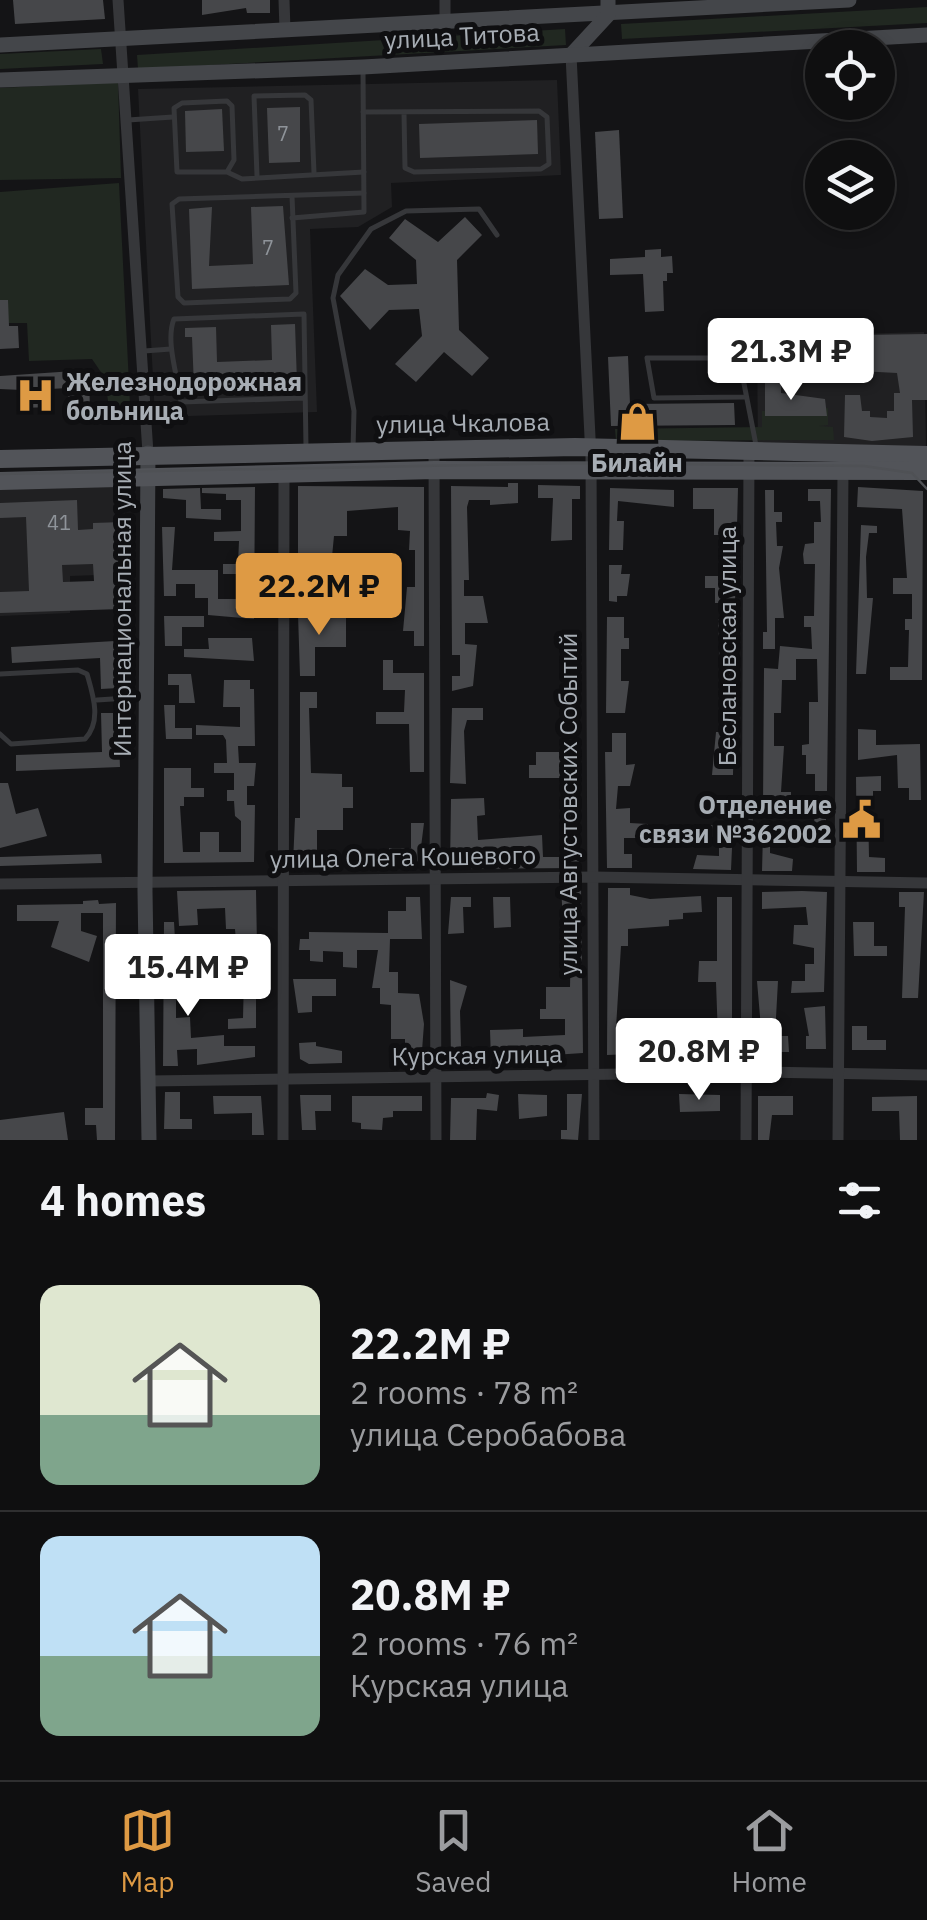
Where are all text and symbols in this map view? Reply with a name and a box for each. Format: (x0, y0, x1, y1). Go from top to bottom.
street label: улица Титова (383, 15, 541, 56)
map controls (805, 30, 895, 230)
button: locate (805, 30, 895, 120)
house number: 7 (277, 120, 289, 147)
button: layers (805, 140, 895, 230)
house number: 7 (262, 234, 274, 261)
pin: 21.3M ₽ (699, 318, 883, 403)
text: 21.3M ₽ (730, 329, 852, 371)
place label: Железнодорожная больница (66, 365, 302, 427)
hospital icon: Железнодорожная больница (15, 375, 57, 417)
shop icon: Билайн (616, 401, 658, 443)
street label: улица Чкалова (376, 404, 550, 441)
street label: Интернациональная улица (105, 441, 138, 757)
place label: Билайн (591, 446, 683, 479)
house number: 41 (47, 509, 71, 536)
street label: Беслановская улица (710, 526, 743, 766)
pin: 22.2M ₽ (227, 553, 411, 638)
text: 22.2M ₽ (258, 564, 380, 606)
street label: улица Августовских Событий (551, 632, 584, 976)
place label: Отделение связи №362002 (639, 788, 832, 850)
public building icon: Отделение связи №362002 (841, 798, 883, 840)
street label: улица Олега Кошевого (270, 838, 536, 875)
pin: 15.4M ₽ (96, 934, 280, 1019)
text: 15.4M ₽ (127, 945, 249, 987)
pin: 20.8M ₽ (607, 1018, 791, 1103)
text: 20.8M ₽ (638, 1029, 760, 1071)
street label: Курская улица (391, 1037, 563, 1072)
text: 4 homes (40, 1173, 206, 1228)
icon: filters (832, 1173, 887, 1228)
text: 22.2M ₽ (350, 1316, 511, 1371)
icon: home (120, 1325, 240, 1445)
text: 2 rooms · 78 m² (350, 1371, 578, 1413)
text: улица Серобабова (350, 1413, 626, 1455)
text: 20.8M ₽ (350, 1567, 511, 1622)
icon: home (120, 1576, 240, 1696)
text: 2 rooms · 76 m² (350, 1622, 578, 1664)
text: Курская улица (350, 1664, 569, 1706)
tab: Map (120, 1803, 175, 1900)
tab: Saved (415, 1803, 491, 1900)
tab: Home (732, 1803, 807, 1900)

